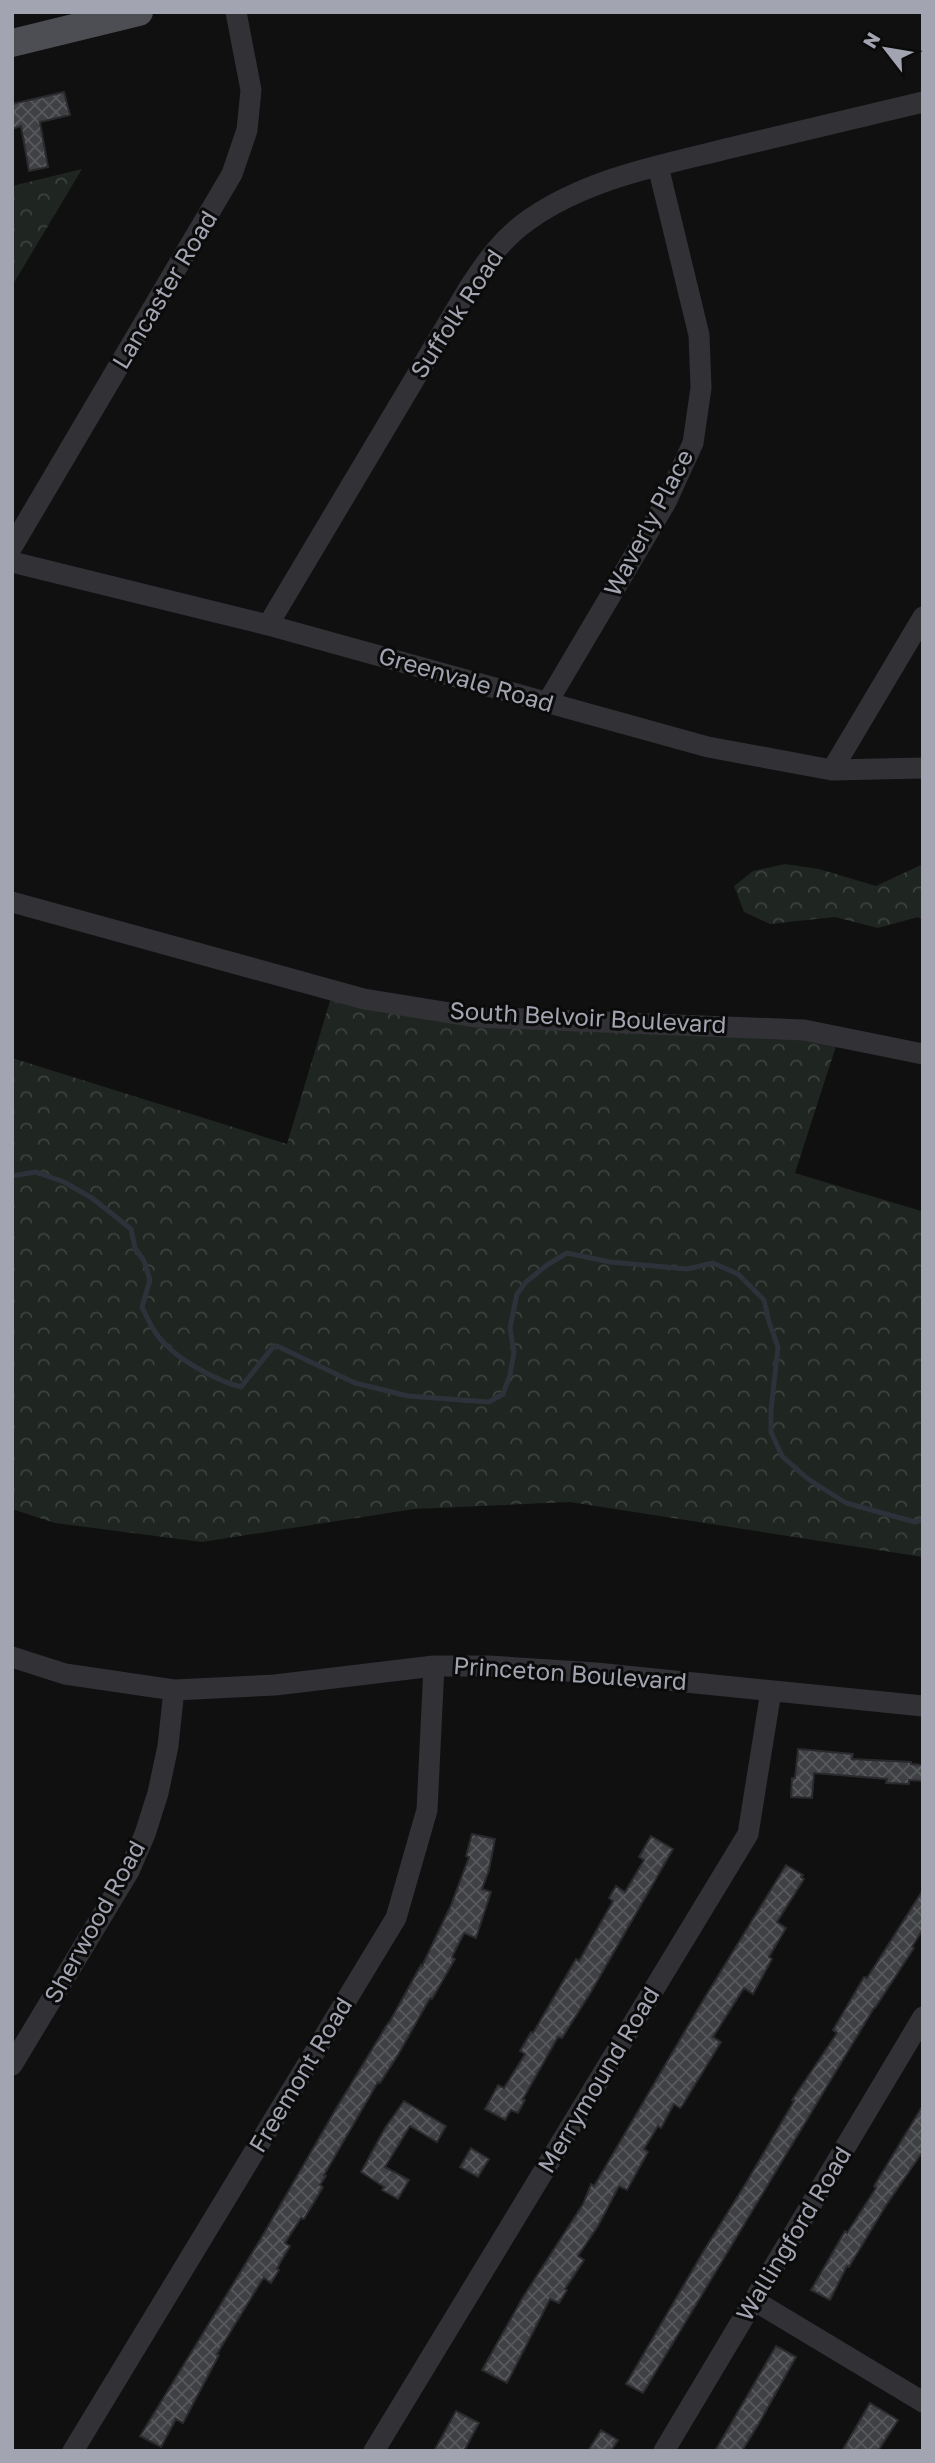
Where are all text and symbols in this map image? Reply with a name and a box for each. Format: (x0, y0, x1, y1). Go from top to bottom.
north arrow (851, 14, 921, 84)
text: N (857, 28, 885, 52)
street label: Lancaster Road (105, 205, 222, 374)
street label: Suffolk Road (403, 243, 508, 383)
street label: Waverly Place (597, 444, 699, 601)
street label: Greenvale Road (376, 640, 557, 717)
street label: South Belvoir Boulevard (449, 995, 727, 1038)
street label: Princeton Boulevard (452, 1650, 688, 1695)
street label: Sherwood Road (37, 1835, 150, 2008)
street label: Merrymound Road (531, 1981, 665, 2178)
street label: Freemont Road (242, 1991, 357, 2157)
street label: Wallingford Road (729, 2141, 856, 2326)

